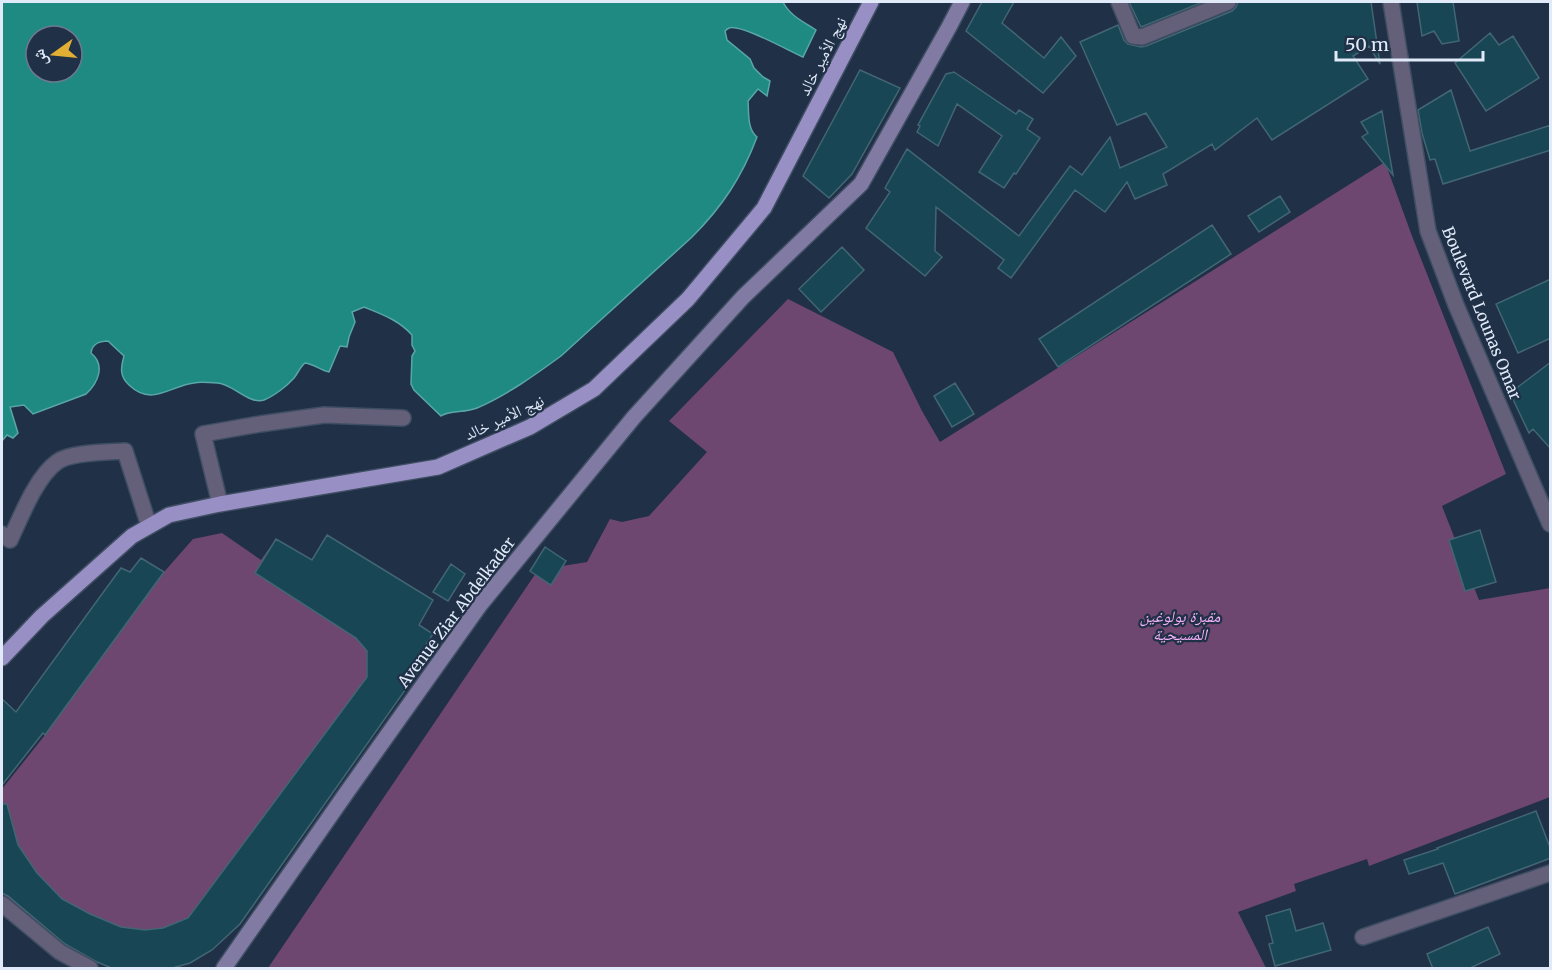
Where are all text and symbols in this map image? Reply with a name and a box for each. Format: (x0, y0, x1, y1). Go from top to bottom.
street label: نهج الأمير خالد (794, 13, 851, 99)
north arrow (24, 24, 84, 84)
scale bar (1336, 24, 1483, 62)
text: 50 m (1345, 33, 1389, 56)
text: ش (28, 47, 51, 69)
street label: Boulevard Lounas Omar (1438, 223, 1526, 403)
street label: نهج الأمير خالد (461, 390, 547, 445)
street label: Avenue Ziar Abdelkader (392, 533, 519, 692)
park label: مقبرة بولوغين المسيحية (1140, 606, 1221, 644)

